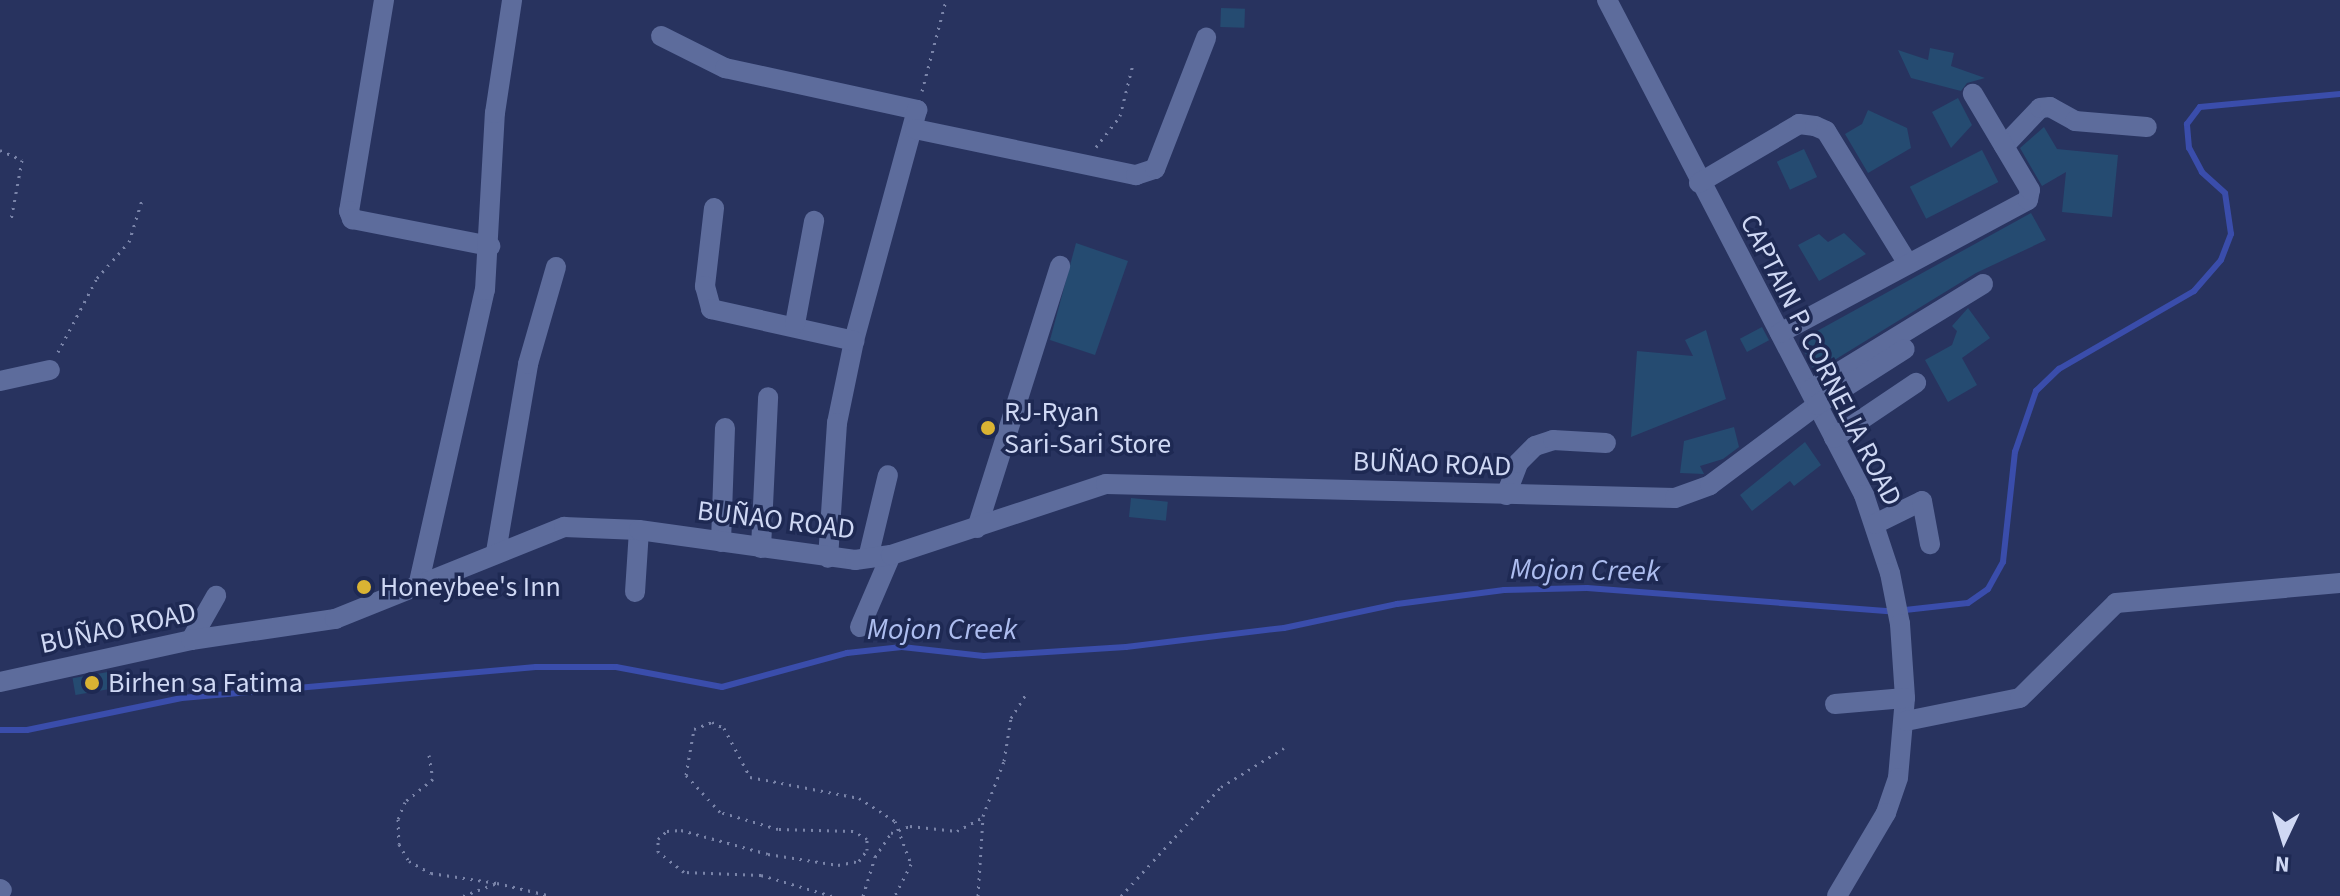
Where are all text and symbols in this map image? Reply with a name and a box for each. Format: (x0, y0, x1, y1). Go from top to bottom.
street label: CAPTAIN P. CORNELIA ROAD (1733, 209, 1909, 511)
place label: RJ-Ryan Sari-Sari Store (1004, 395, 1171, 461)
marker: RJ-Ryan Sari-Sari Store (979, 419, 997, 437)
street label: BUÑAO ROAD (1352, 444, 1512, 484)
street label: BUÑAO ROAD (695, 494, 857, 546)
water label: Mojon Creek (1509, 552, 1661, 590)
place label: Honeybee's Inn (380, 570, 561, 604)
marker: Honeybee's Inn (355, 578, 373, 596)
street label: BUÑAO ROAD (37, 595, 199, 661)
water label: Mojon Creek (867, 612, 1017, 648)
place label: Birhen sa Fatima (108, 666, 303, 700)
marker: Birhen sa Fatima (83, 674, 101, 692)
north arrow (2244, 800, 2324, 880)
text: N (2274, 847, 2291, 880)

